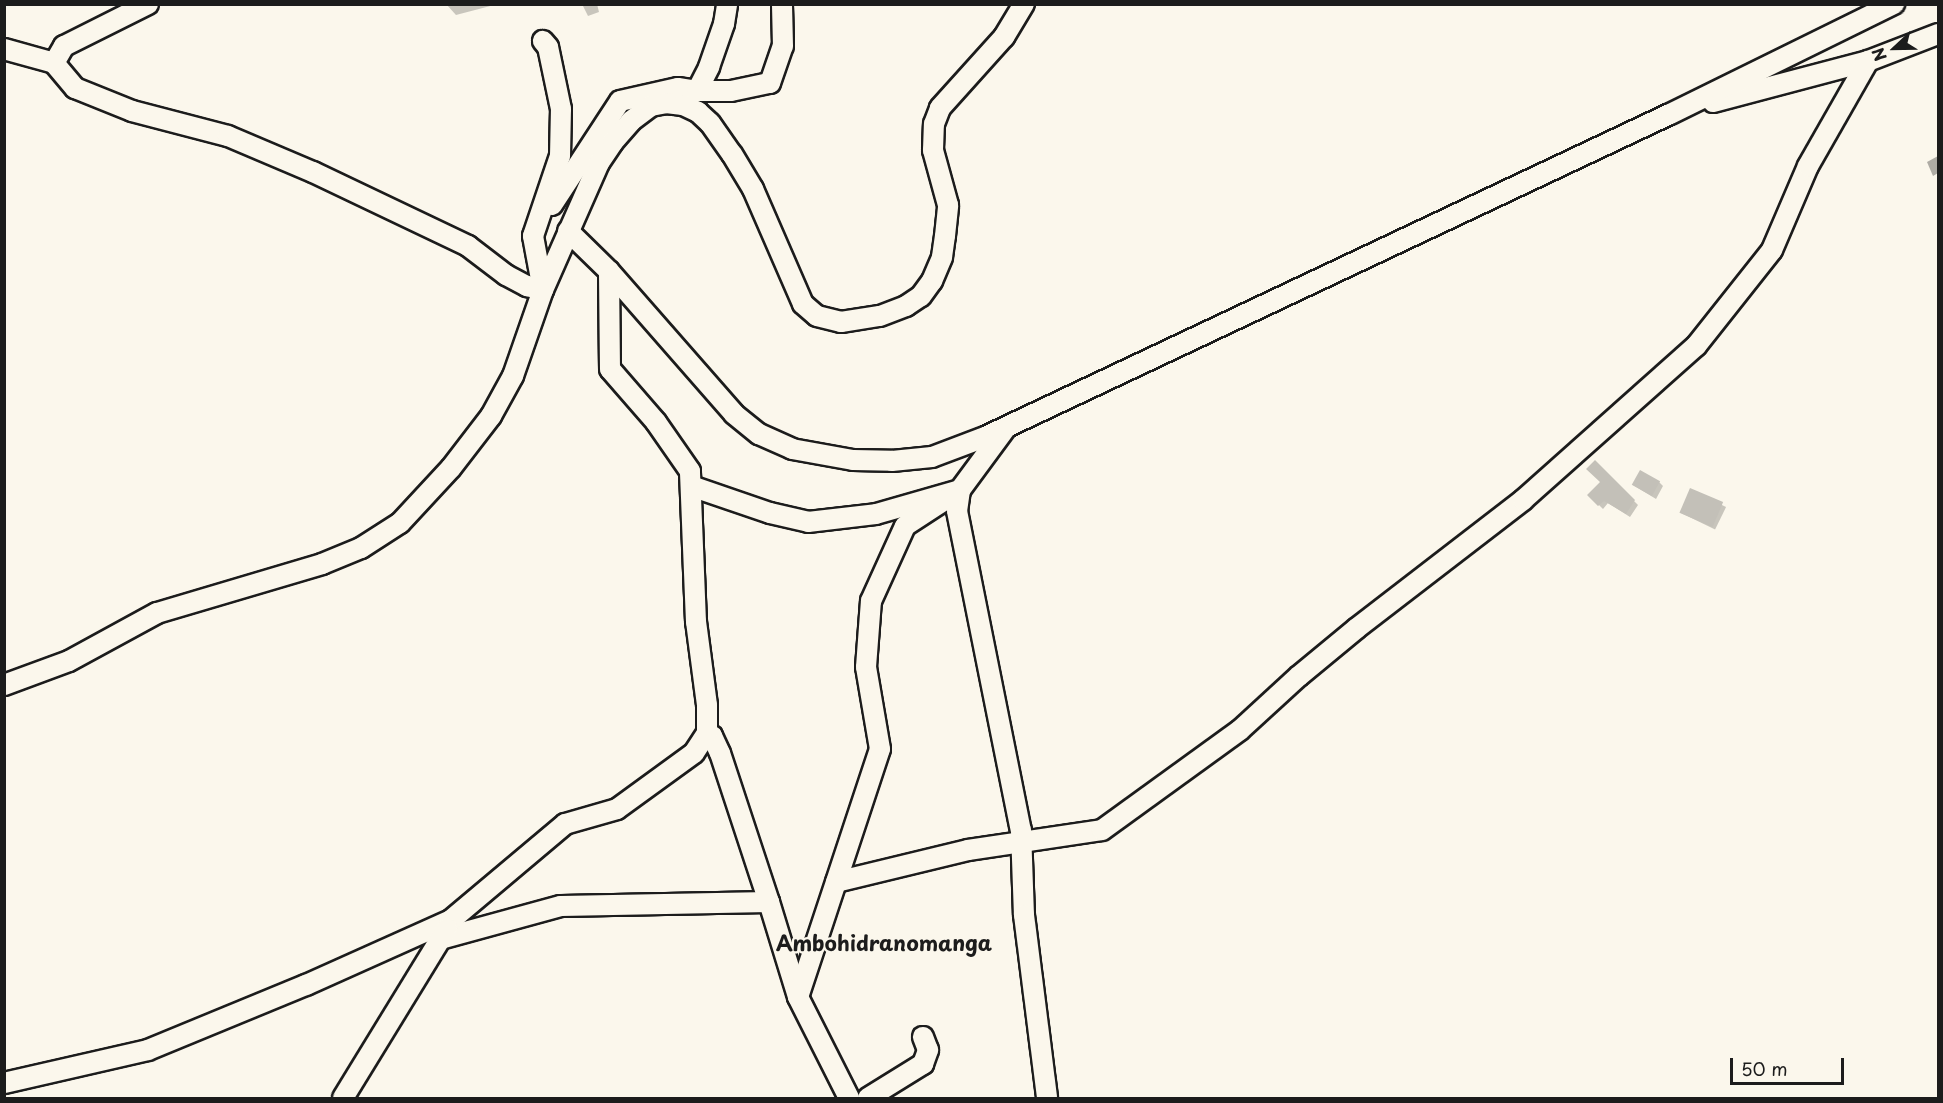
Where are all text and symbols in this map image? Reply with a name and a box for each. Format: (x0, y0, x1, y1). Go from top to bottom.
north arrow (1865, 18, 1925, 78)
text: N (1865, 44, 1892, 65)
district label: Ambohidranomanga (776, 929, 992, 955)
scale bar (1733, 1046, 1847, 1084)
text: 50 m (1741, 1055, 1788, 1082)

